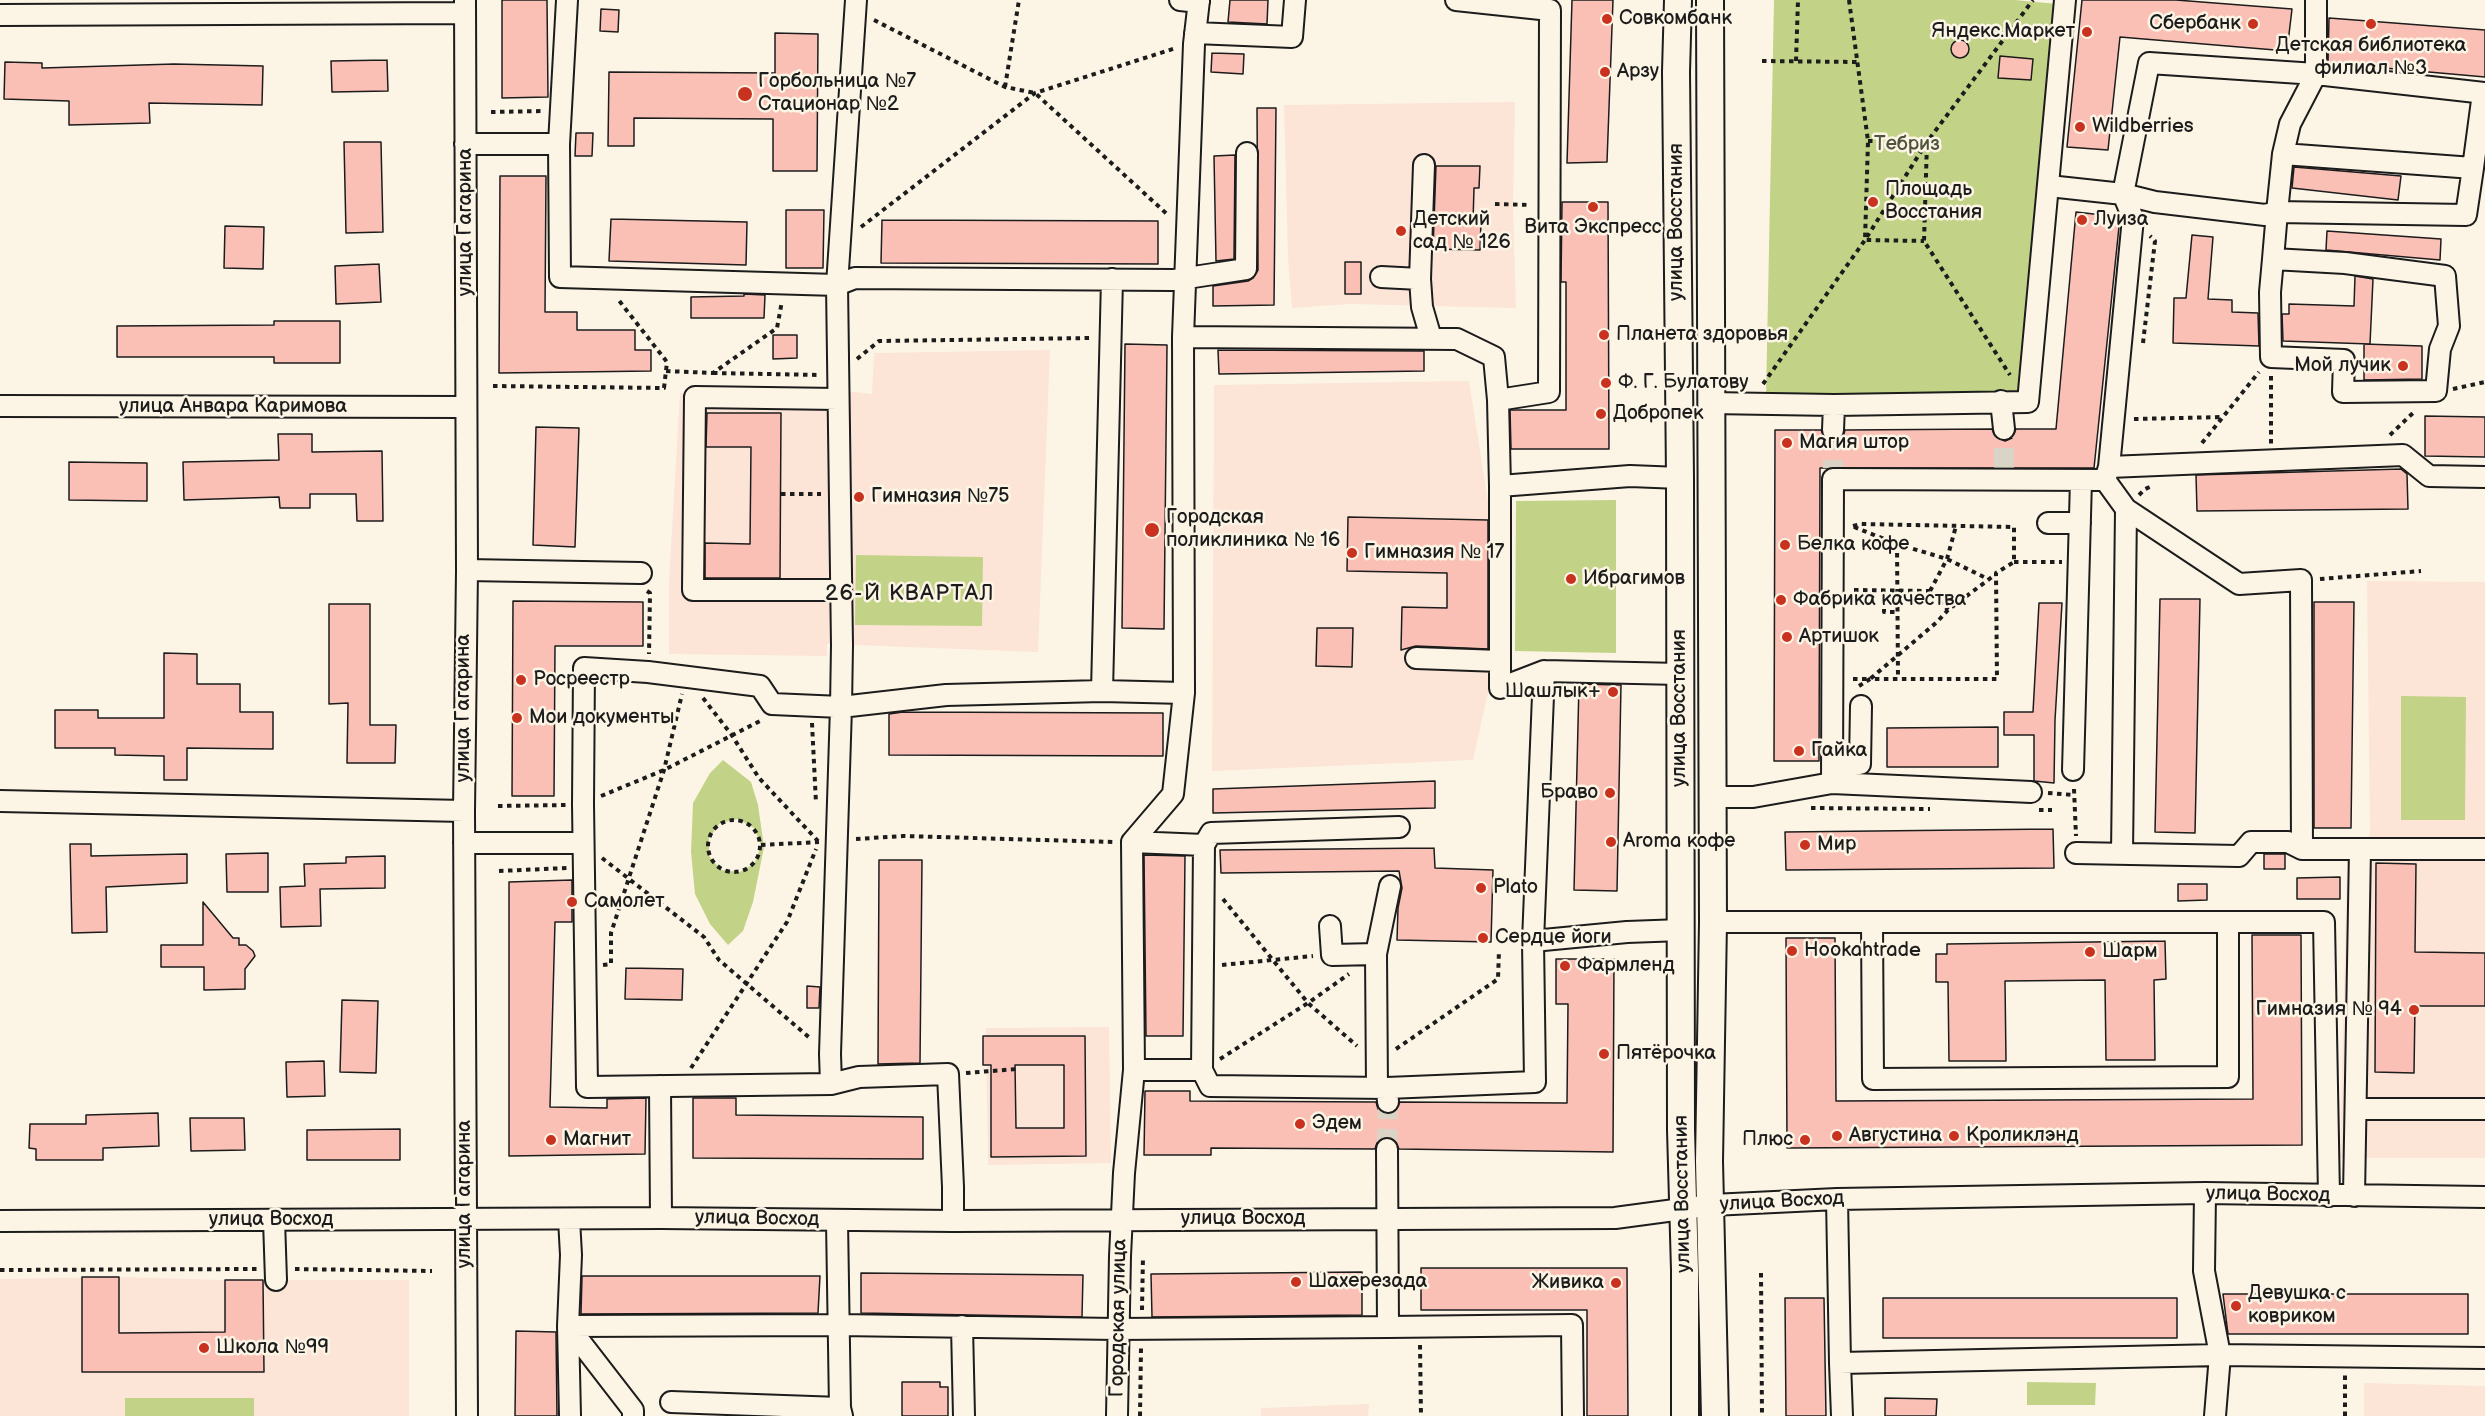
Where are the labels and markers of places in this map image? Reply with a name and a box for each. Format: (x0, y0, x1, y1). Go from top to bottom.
place label: Совкомбанк (1619, 7, 1732, 31)
marker: Совкомбанк (1600, 12, 1614, 26)
place label: Сбербанк (2149, 12, 2241, 36)
marker: Сбербанк (2246, 17, 2260, 31)
marker: Детская библиотека филиал №3 (2364, 17, 2378, 31)
place label: Яндекс.Маркет (1931, 20, 2075, 44)
marker: Яндекс.Маркет (2080, 25, 2094, 39)
place label: Детская библиотека филиал №3 (2276, 34, 2466, 81)
place label: Арзу (1617, 60, 1659, 84)
marker: Арзу (1598, 65, 1612, 79)
place label: Горбольница №7 Стационар №2 (758, 70, 916, 117)
marker: Горбольница №7 Стационар №2 (736, 85, 754, 103)
place label: Wildberries (2092, 115, 2194, 139)
marker: Wildberries (2073, 120, 2087, 134)
place label: Площадь Восстания (1885, 178, 1982, 225)
marker: Площадь Восстания (1866, 195, 1880, 209)
marker: Вита Экспресс (1586, 200, 1600, 214)
place label: Детский сад № 126 (1413, 208, 1511, 255)
place label: Луиза (2094, 208, 2149, 232)
marker: Луиза (2075, 213, 2089, 227)
place label: Вита Экспресс (1524, 216, 1662, 240)
marker: Детский сад № 126 (1394, 224, 1408, 238)
place label: Планета здоровья (1616, 323, 1788, 347)
marker: Планета здоровья (1597, 328, 1611, 342)
place label: Мой лучик (2294, 354, 2391, 378)
marker: Мой лучик (2396, 359, 2410, 373)
place label: Ф. Г. Булатову (1618, 371, 1748, 395)
marker: Ф. Г. Булатову (1599, 376, 1613, 390)
place label: Добропек (1613, 402, 1704, 426)
marker: Добропек (1594, 407, 1608, 421)
place label: Магия штор (1799, 431, 1909, 455)
marker: Магия штор (1780, 436, 1794, 450)
place label: Гимназия №75 (871, 485, 1010, 509)
marker: Гимназия №75 (852, 490, 866, 504)
place label: Городская поликлиника № 16 (1166, 506, 1340, 553)
marker: Городская поликлиника № 16 (1143, 521, 1161, 539)
place label: Белка кофе (1797, 533, 1909, 557)
marker: Белка кофе (1778, 538, 1792, 552)
place label: Гимназия № 17 (1364, 541, 1504, 565)
marker: Гимназия № 17 (1345, 546, 1359, 560)
place label: Ибрагимов (1583, 567, 1685, 591)
marker: Ибрагимов (1564, 572, 1578, 586)
place label: Фабрика качества (1793, 588, 1966, 612)
marker: Фабрика качества (1774, 593, 1788, 607)
place label: Артишок (1799, 625, 1879, 649)
marker: Артишок (1780, 630, 1794, 644)
place label: Росреестр (533, 668, 630, 692)
marker: Росреестр (514, 673, 528, 687)
place label: Шашлык+ (1505, 680, 1601, 704)
marker: Шашлык+ (1606, 685, 1620, 699)
place label: Мои документы (529, 706, 674, 730)
marker: Мои документы (510, 711, 524, 725)
place label: Гайка (1811, 739, 1867, 763)
marker: Гайка (1792, 744, 1806, 758)
place label: Браво (1540, 781, 1598, 805)
marker: Браво (1603, 786, 1617, 800)
place label: Aroma кофе (1623, 830, 1735, 854)
place label: Мир (1817, 833, 1856, 857)
marker: Aroma кофе (1604, 835, 1618, 849)
marker: Мир (1798, 838, 1812, 852)
place label: Plato (1493, 876, 1538, 900)
marker: Plato (1474, 881, 1488, 895)
place label: Самолет (584, 890, 665, 914)
marker: Самолет (565, 895, 579, 909)
place label: Сердце йоги (1495, 926, 1612, 950)
marker: Сердце йоги (1476, 931, 1490, 945)
place label: Hookahtrade (1804, 939, 1921, 963)
place label: Шарм (2102, 940, 2158, 964)
marker: Hookahtrade (1785, 944, 1799, 958)
marker: Шарм (2083, 945, 2097, 959)
place label: Фармленд (1577, 954, 1675, 978)
marker: Фармленд (1558, 959, 1572, 973)
place label: Гимназия № 94 (2256, 998, 2402, 1022)
marker: Гимназия № 94 (2407, 1003, 2421, 1017)
place label: Пятёрочка (1616, 1042, 1716, 1066)
marker: Пятёрочка (1597, 1047, 1611, 1061)
place label: Эдем (1312, 1112, 1362, 1136)
marker: Эдем (1293, 1117, 1307, 1131)
place label: Августина (1849, 1124, 1942, 1148)
place label: Кроликлэнд (1966, 1124, 2079, 1148)
place label: Магнит (563, 1128, 631, 1152)
place label: Плюс (1742, 1128, 1793, 1152)
marker: Августина (1830, 1129, 1844, 1143)
marker: Кроликлэнд (1947, 1129, 1961, 1143)
marker: Магнит (544, 1133, 558, 1147)
marker: Плюс (1798, 1133, 1812, 1147)
place label: Шахерезада (1308, 1270, 1427, 1294)
place label: Живика (1532, 1271, 1604, 1295)
marker: Шахерезада (1289, 1275, 1303, 1289)
marker: Живика (1609, 1276, 1623, 1290)
place label: Девушка с ковриком (2248, 1282, 2346, 1329)
marker: Девушка с ковриком (2229, 1299, 2243, 1313)
place label: Школа №99 (216, 1336, 329, 1360)
marker: Школа №99 (197, 1341, 211, 1355)

